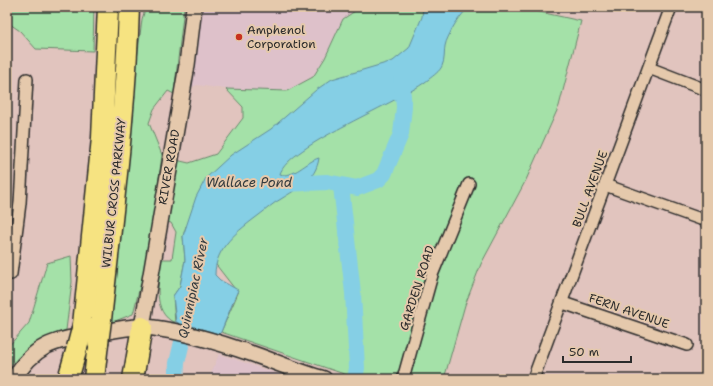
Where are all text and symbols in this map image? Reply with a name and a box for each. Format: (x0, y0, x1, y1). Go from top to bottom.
place label: Amphenol Corporation (247, 22, 316, 52)
marker: Amphenol Corporation (234, 32, 244, 42)
street label: WILBUR CROSS PARKWAY (98, 117, 130, 269)
street label: RIVER ROAD (155, 128, 183, 206)
street label: BULL AVENUE (569, 148, 611, 230)
water label: Wallace Pond (206, 174, 293, 191)
water label: Quinnipiac River (174, 235, 212, 340)
street label: GARDEN ROAD (396, 244, 438, 332)
street label: FERN AVENUE (587, 290, 671, 332)
scale bar (563, 338, 631, 364)
text: 50 m (569, 344, 599, 360)

